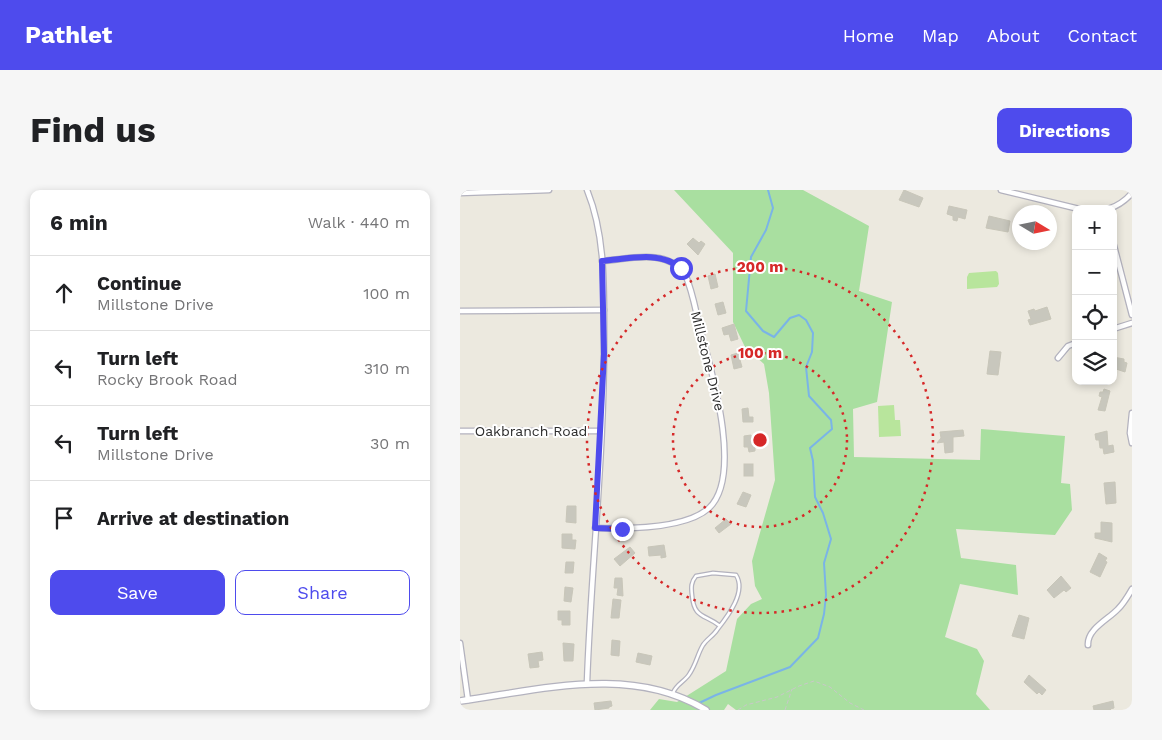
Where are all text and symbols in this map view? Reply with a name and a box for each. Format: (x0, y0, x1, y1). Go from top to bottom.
text: Pathlet (25, 21, 112, 49)
text: Home (843, 25, 894, 46)
text: Map (922, 25, 959, 46)
text: About (987, 25, 1039, 46)
text: Contact (1067, 25, 1137, 46)
button: Directions (997, 108, 1132, 153)
text: Find us (30, 109, 156, 151)
north arrow (1012, 205, 1057, 250)
map controls (1072, 205, 1117, 385)
button: + (1072, 205, 1117, 250)
text: 6 min (50, 210, 108, 235)
text: Walk · 440 m (308, 213, 410, 232)
button: − (1072, 250, 1117, 295)
route start (670, 257, 693, 280)
text: 200 m (737, 258, 783, 276)
text: Continue (97, 272, 181, 295)
icon: ahead (50, 279, 78, 307)
text: 100 m (363, 284, 410, 303)
text: Millstone Drive (97, 295, 214, 314)
button: locate (1072, 295, 1117, 340)
street label: Millstone Drive (688, 309, 728, 413)
button: layers (1072, 340, 1117, 385)
text: 100 m (738, 344, 782, 362)
text: Turn left (97, 347, 178, 370)
icon: left (50, 354, 78, 382)
text: 310 m (364, 359, 410, 378)
text: Rocky Brook Road (97, 370, 237, 389)
text: Turn left (97, 422, 178, 445)
street label: Oakbranch Road (475, 423, 587, 439)
icon: left (50, 429, 78, 457)
centre of rings (751, 431, 769, 449)
text: 30 m (370, 434, 410, 453)
text: Millstone Drive (97, 445, 214, 464)
icon: arrive (50, 504, 78, 532)
text: Arrive at destination (97, 507, 289, 530)
route end (611, 518, 634, 541)
button: Save (50, 570, 225, 615)
button: Share (235, 570, 410, 615)

